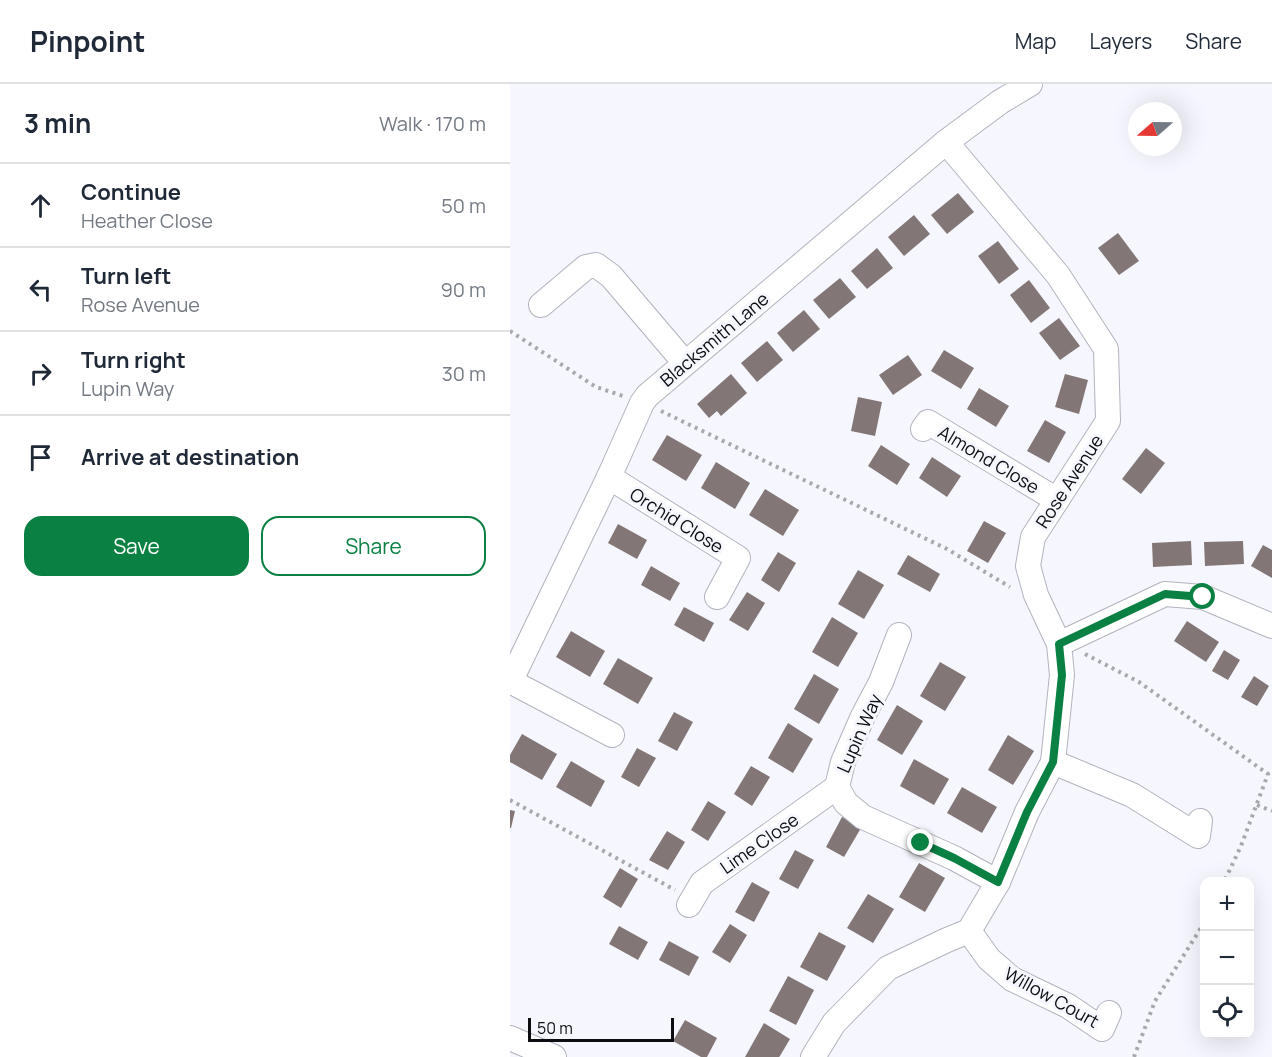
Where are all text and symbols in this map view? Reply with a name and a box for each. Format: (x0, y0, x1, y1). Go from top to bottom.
text: Pinpoint (30, 22, 145, 60)
text: Map (1015, 27, 1056, 55)
text: Layers (1089, 27, 1152, 55)
text: Share (1185, 27, 1242, 55)
north arrow (1128, 102, 1182, 156)
text: 3 min (24, 105, 91, 141)
text: Walk · 170 m (379, 110, 486, 137)
text: Continue (81, 177, 181, 207)
icon: ahead (24, 189, 57, 222)
text: 50 m (441, 192, 486, 219)
text: Heather Close (81, 207, 213, 234)
text: Turn left (81, 261, 171, 291)
icon: left (24, 273, 57, 306)
text: 90 m (440, 276, 486, 303)
street label: Blacksmith Lane (655, 287, 773, 391)
text: Rose Avenue (81, 291, 200, 318)
text: Turn right (81, 345, 186, 375)
icon: right (24, 357, 57, 390)
text: 30 m (442, 360, 486, 387)
text: Lupin Way (81, 375, 174, 402)
street label: Almond Close (934, 419, 1044, 499)
street label: Rose Avenue (1030, 430, 1108, 532)
icon: arrive (24, 441, 57, 474)
text: Arrive at destination (81, 442, 299, 472)
street label: Orchid Close (626, 482, 728, 558)
button: Save (24, 516, 249, 576)
button: Share (261, 516, 486, 576)
route start (1189, 583, 1215, 609)
street label: Lupin Way (831, 689, 887, 776)
street label: Lime Close (715, 807, 803, 879)
route end (907, 829, 933, 855)
map controls (1200, 877, 1254, 1039)
button: + (1200, 877, 1254, 931)
button: − (1200, 931, 1254, 985)
street label: Willow Court (1000, 961, 1104, 1033)
button: locate (1200, 985, 1254, 1039)
scale bar (528, 1015, 674, 1042)
text: 50 m (537, 1017, 573, 1039)

